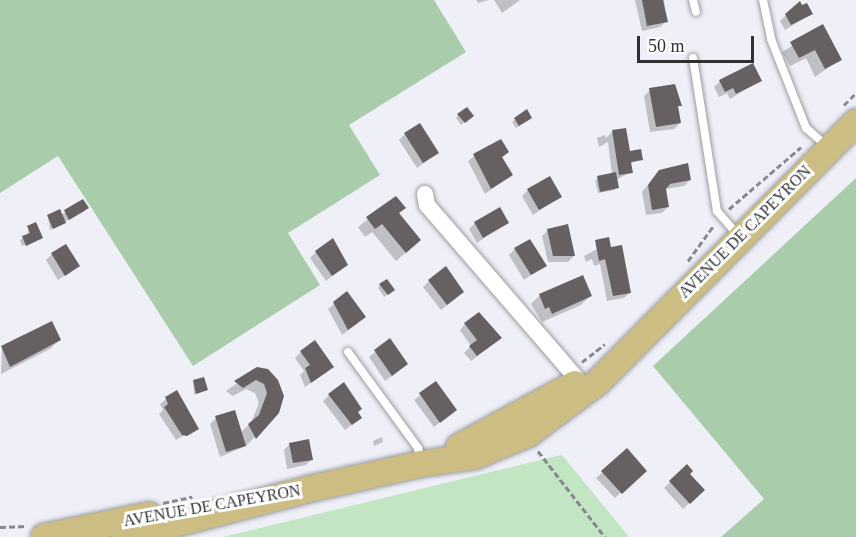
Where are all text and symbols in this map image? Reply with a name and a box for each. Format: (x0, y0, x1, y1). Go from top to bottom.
scale bar (640, 24, 757, 62)
text: 50 m (648, 36, 685, 56)
street label: AVENUE DE CAPEYRON (675, 162, 815, 302)
street label: AVENUE DE CAPEYRON (122, 481, 302, 531)

